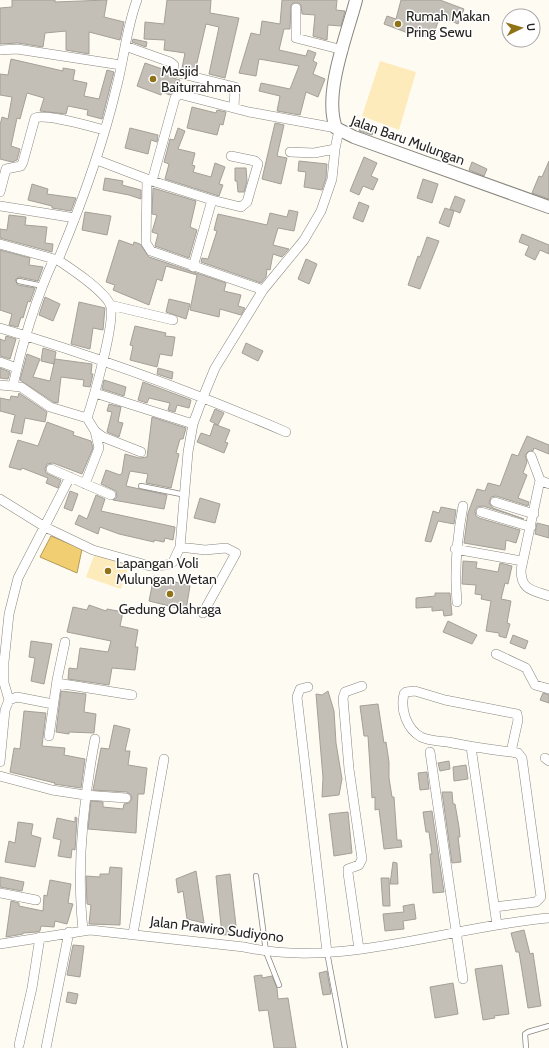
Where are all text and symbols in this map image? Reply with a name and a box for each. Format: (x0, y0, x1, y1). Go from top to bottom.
place label: Rumah Makan Pring Sewu (406, 7, 490, 41)
north arrow (501, 8, 541, 48)
marker: Rumah Makan Pring Sewu (393, 19, 403, 29)
text: U (524, 23, 538, 32)
place label: Masjid Baiturrahman (161, 62, 241, 96)
marker: Masjid Baiturrahman (148, 74, 158, 84)
street label: Jalan Baru Mulungan (348, 111, 467, 169)
place label: Lapangan Voli Mulungan Wetan (116, 554, 217, 588)
marker: Lapangan Voli Mulungan Wetan (103, 566, 113, 576)
marker: Gedung Olahraga (165, 589, 175, 599)
place label: Gedung Olahraga (119, 600, 222, 618)
street label: Jalan Prawiro Sudiyono (148, 912, 285, 946)

